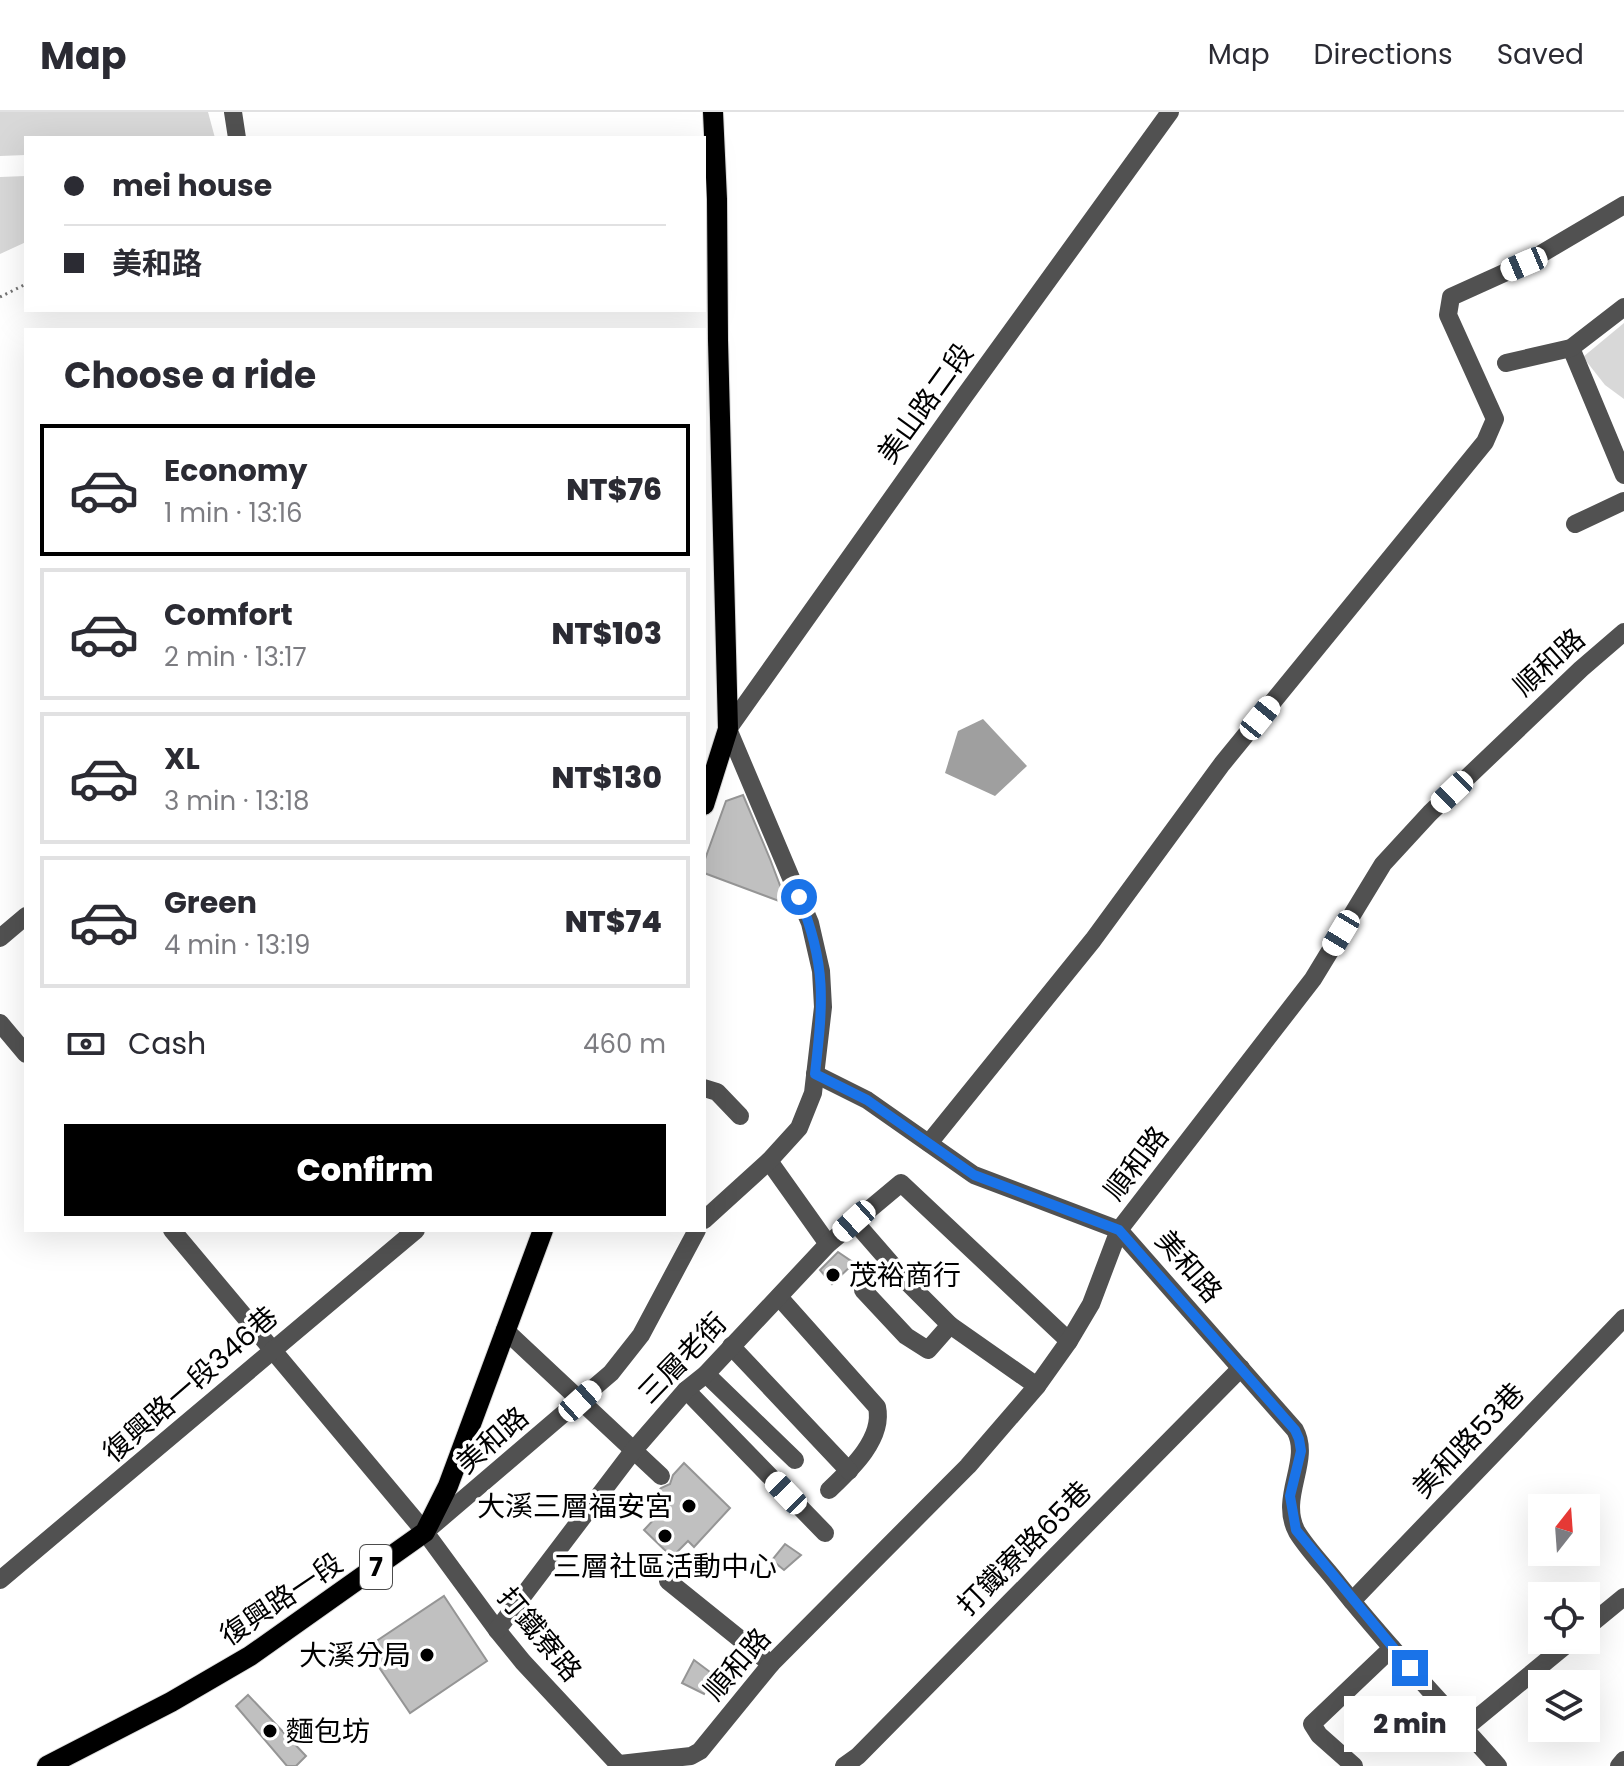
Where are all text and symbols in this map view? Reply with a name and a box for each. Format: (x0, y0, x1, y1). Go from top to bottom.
text: Map (40, 29, 127, 82)
text: Map (1208, 35, 1270, 74)
text: Directions (1314, 35, 1453, 74)
text: Saved (1497, 35, 1584, 74)
text: mei house (112, 164, 272, 207)
text: 美和路 (112, 242, 202, 285)
car (1497, 244, 1551, 284)
street label: 美山路二段 (868, 335, 982, 471)
text: Choose a ride (64, 350, 316, 401)
text: Economy (164, 449, 308, 492)
icon: car (68, 454, 140, 526)
text: NT$76 (566, 468, 662, 511)
text: 1 min · 13:16 (164, 495, 302, 531)
text: Comfort (164, 593, 293, 636)
icon: car (68, 598, 140, 670)
text: NT$103 (551, 612, 662, 655)
street label: 順和路 (1505, 620, 1594, 705)
text: 2 min · 13:17 (164, 639, 307, 675)
car (1236, 692, 1284, 744)
text: XL (164, 737, 200, 780)
icon: car (68, 742, 140, 814)
text: NT$130 (551, 756, 662, 799)
car (1426, 767, 1478, 817)
text: 3 min · 13:18 (164, 783, 309, 819)
route start (781, 879, 817, 915)
text: Green (164, 881, 257, 924)
icon: car (68, 886, 140, 958)
text: NT$74 (565, 900, 662, 943)
car (1318, 906, 1364, 960)
text: 4 min · 13:19 (164, 927, 310, 963)
icon: cash (64, 1022, 108, 1066)
text: Cash (128, 1022, 206, 1065)
text: 460 m (583, 1026, 666, 1062)
street label: 順和路 (1095, 1118, 1178, 1208)
button: Confirm (64, 1124, 666, 1216)
car (828, 1196, 880, 1246)
street label: 美和路 (1146, 1222, 1231, 1311)
place label: 茂裕商行 (849, 1256, 961, 1295)
marker: 茂裕商行 (824, 1266, 842, 1284)
street label: 復興路一段346巷 (95, 1298, 286, 1471)
street label: 三層老街 (629, 1305, 735, 1412)
street label: 美和路53巷 (1404, 1374, 1533, 1506)
car (554, 1376, 606, 1426)
street label: 美和路 (448, 1398, 537, 1483)
car (761, 1467, 811, 1519)
street label: 打鐵寮路65巷 (949, 1473, 1100, 1624)
place label: 大溪三層福安宮 (477, 1487, 673, 1526)
north arrow (1528, 1494, 1600, 1566)
map controls (1528, 1494, 1600, 1742)
marker: 大溪三層福安宮 (680, 1497, 698, 1515)
marker: 三層社區活動中心 (656, 1527, 674, 1545)
street label: 復興路一段 (212, 1544, 350, 1655)
road number: 7 (360, 1545, 392, 1589)
place label: 三層社區活動中心 (553, 1547, 777, 1586)
street label: 打鐵寮路 (489, 1579, 591, 1690)
button: locate (1528, 1582, 1600, 1654)
street label: 順和路 (695, 1620, 780, 1709)
place label: 大溪分局 (299, 1636, 411, 1675)
marker: 大溪分局 (418, 1646, 436, 1664)
route end (1392, 1650, 1428, 1686)
button: layers (1528, 1670, 1600, 1742)
callout: 2 min (1344, 1696, 1476, 1752)
text: 2 min (1373, 1706, 1447, 1742)
place label: 麵包坊 (286, 1712, 370, 1751)
marker: 麵包坊 (261, 1722, 279, 1740)

